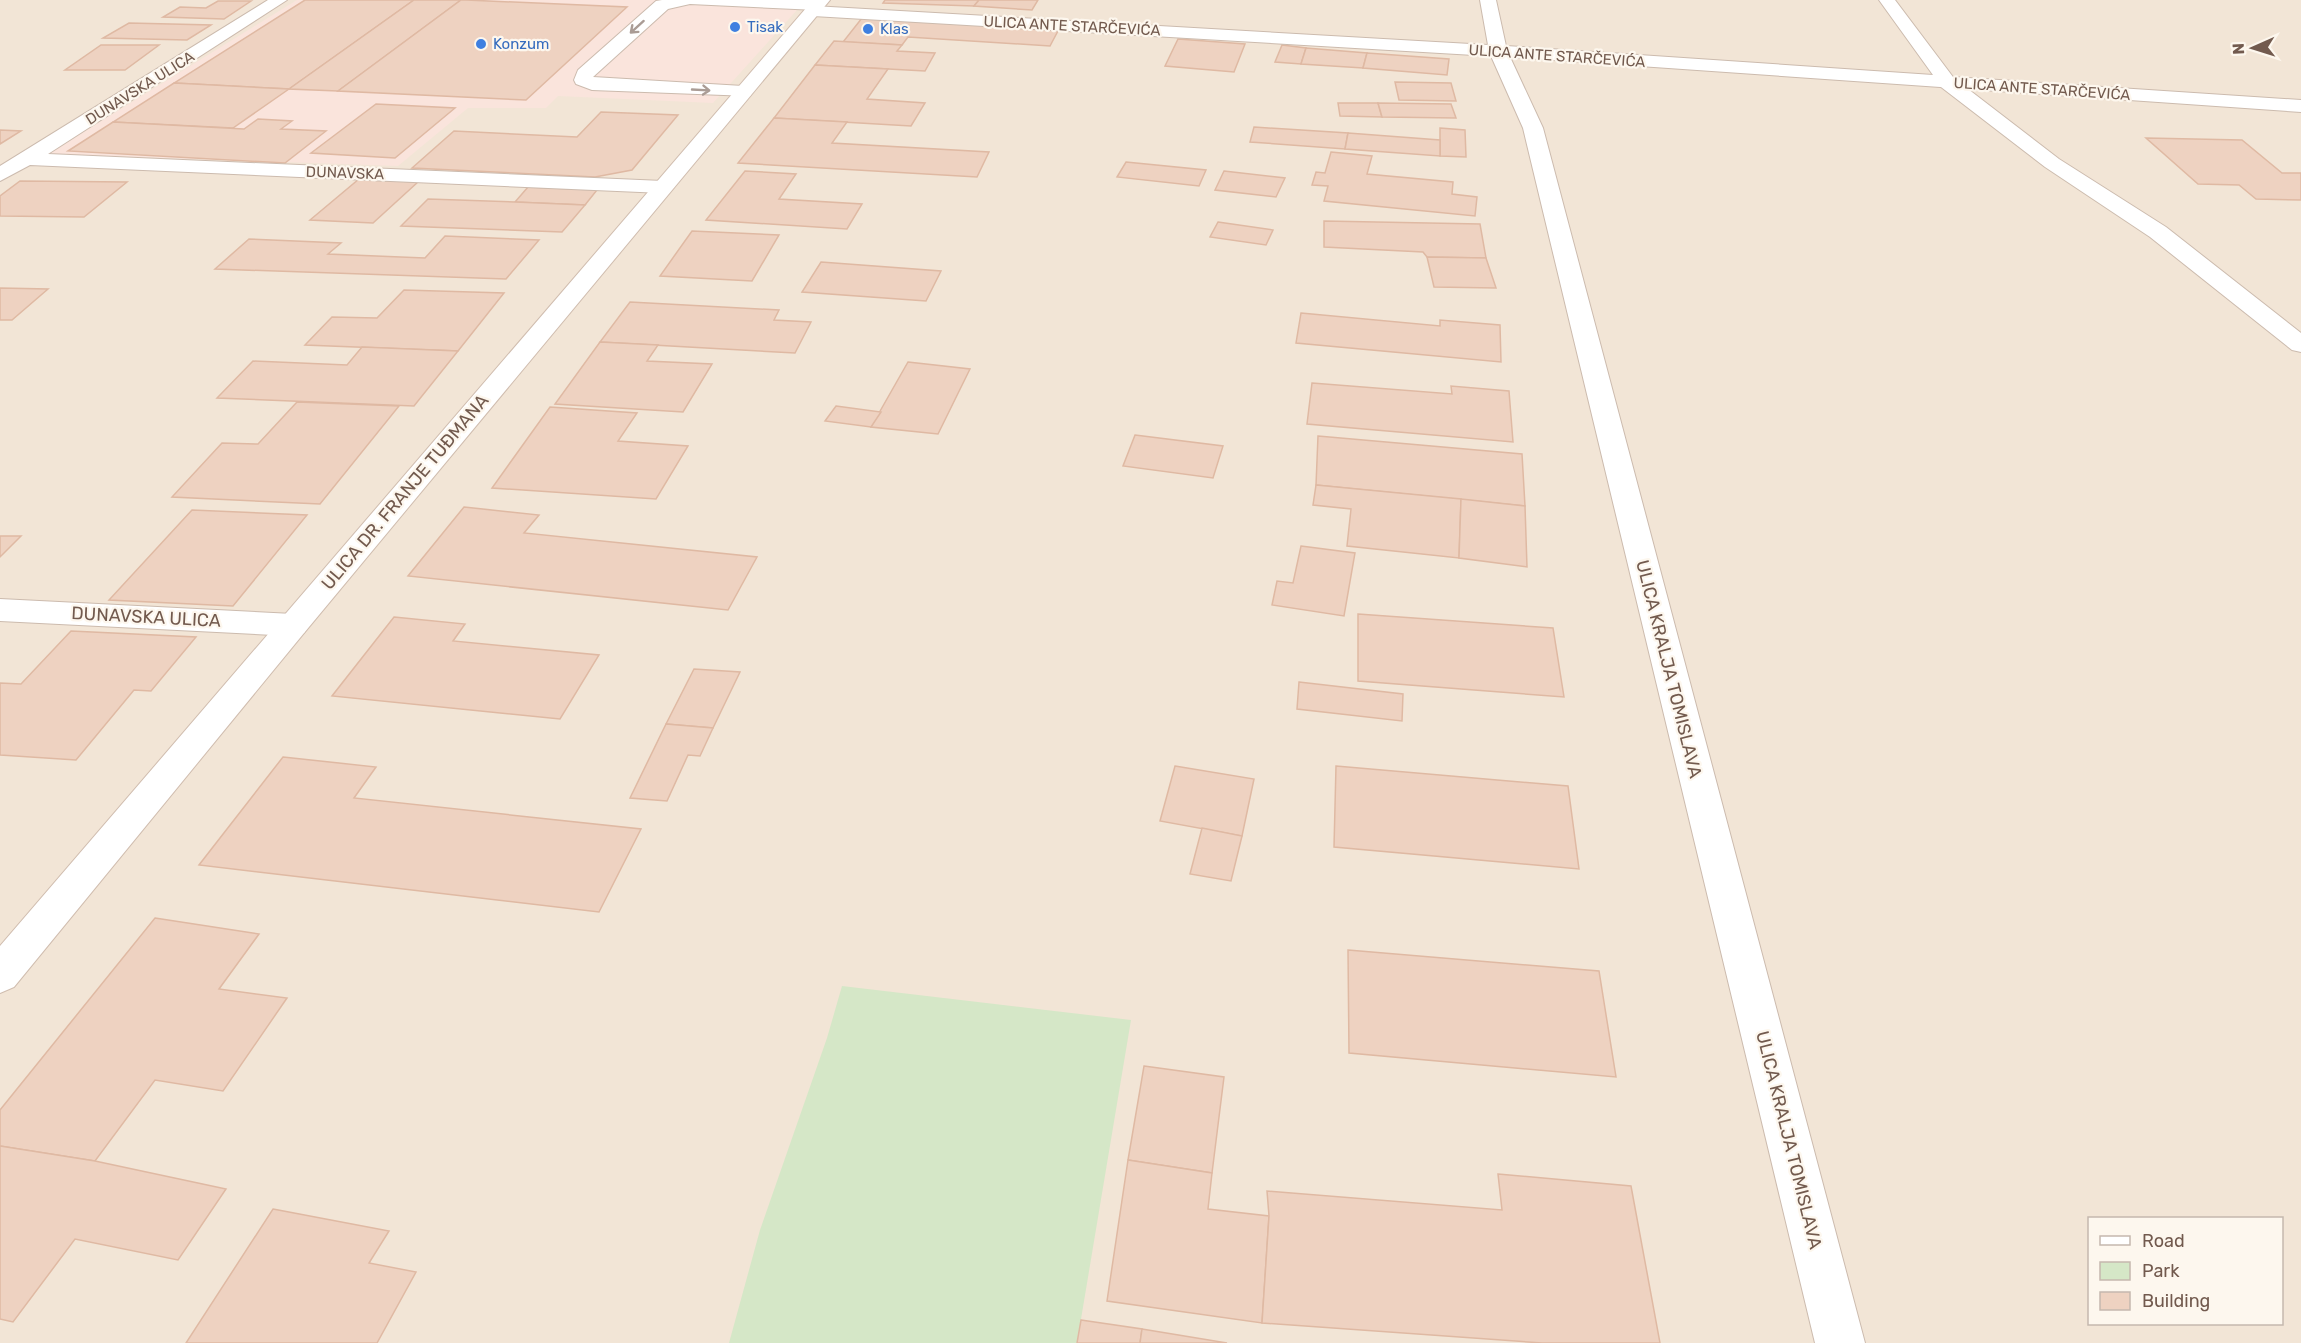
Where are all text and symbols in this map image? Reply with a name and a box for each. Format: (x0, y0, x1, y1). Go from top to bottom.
street label: ULICA ANTE STARČEVIĆA (983, 12, 1161, 40)
place label: Tisak (747, 18, 783, 36)
north arrow (2223, 18, 2283, 78)
one-way arrow (630, 20, 645, 34)
marker: Tisak (728, 20, 742, 34)
place label: Klas (880, 20, 909, 38)
marker: Klas (861, 22, 875, 36)
place label: Konzum (493, 35, 549, 53)
marker: Konzum (474, 37, 488, 51)
street label: ULICA ANTE STARČEVIĆA (1468, 41, 1646, 71)
text: N (2229, 43, 2248, 55)
street label: DUNAVSKA ULICA (82, 47, 198, 129)
street label: ULICA ANTE STARČEVIĆA (1953, 74, 2131, 104)
one-way arrow (690, 84, 710, 95)
street label: DUNAVSKA (305, 163, 385, 183)
street label: ULICA DR. FRANJE TUĐMANA (317, 390, 493, 594)
street label: ULICA KRALJA TOMISLAVA (1631, 558, 1707, 780)
street label: DUNAVSKA ULICA (71, 602, 221, 632)
street label: ULICA KRALJA TOMISLAVA (1751, 1029, 1827, 1251)
legend (2088, 1217, 2283, 1325)
text: Road (2142, 1230, 2185, 1252)
text: Park (2142, 1260, 2180, 1282)
text: Building (2142, 1290, 2210, 1312)

